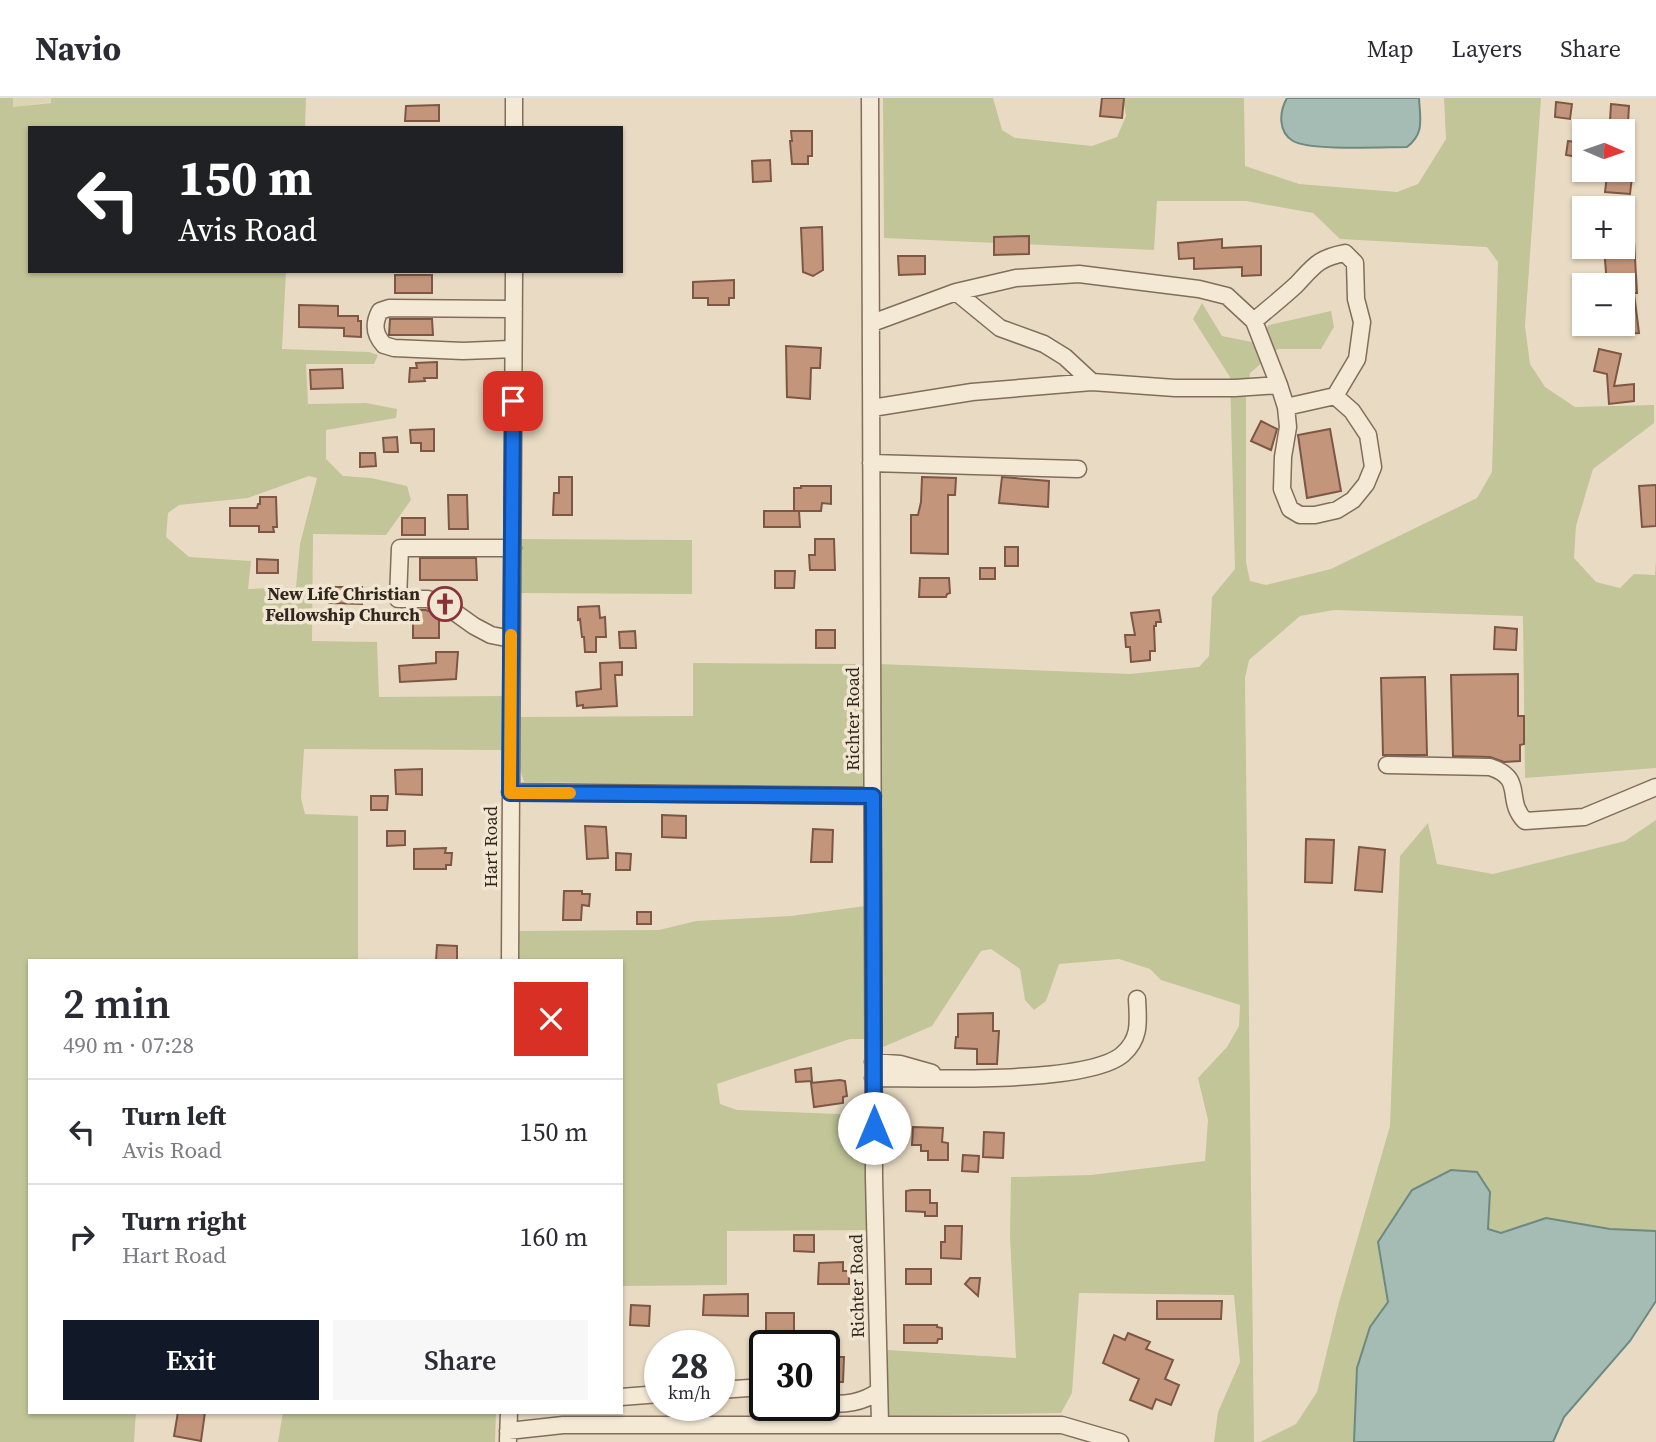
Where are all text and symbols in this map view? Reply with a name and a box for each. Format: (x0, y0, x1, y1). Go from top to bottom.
text: Navio (35, 26, 121, 71)
text: Map (1367, 32, 1414, 65)
text: Layers (1452, 32, 1522, 65)
text: Share (1560, 32, 1621, 65)
north arrow (1572, 119, 1634, 182)
map controls (1572, 119, 1635, 336)
text: 150 m (178, 144, 313, 211)
icon: left (63, 154, 154, 245)
button: + (1572, 196, 1635, 259)
text: Avis Road (178, 208, 317, 252)
button: − (1572, 273, 1635, 336)
pin (483, 371, 543, 431)
icon: arrive (494, 382, 532, 420)
place label: New Life Christian Fellowship Church (265, 581, 420, 627)
church icon: New Life Christian Fellowship Church (426, 585, 464, 623)
street label: Richter Road (840, 667, 865, 771)
street label: Hart Road (478, 806, 503, 888)
text: 2 min (63, 974, 171, 1032)
button: close (514, 982, 588, 1056)
text: 490 m · 07:28 (63, 1029, 194, 1061)
position arrow (837, 1091, 911, 1165)
text: Turn left (122, 1098, 226, 1134)
icon: left (63, 1113, 101, 1151)
text: 150 m (520, 1114, 588, 1150)
text: Avis Road (122, 1134, 222, 1166)
text: Turn right (122, 1203, 246, 1239)
icon: right (63, 1218, 101, 1256)
text: 160 m (520, 1219, 588, 1255)
street label: Richter Road (843, 1234, 870, 1338)
text: Hart Road (122, 1239, 226, 1271)
button: Exit (63, 1320, 319, 1400)
button: Share (333, 1320, 588, 1400)
speed limit sign: 30 (749, 1330, 840, 1421)
text: 28 (671, 1342, 708, 1390)
text: km/h (668, 1380, 711, 1405)

